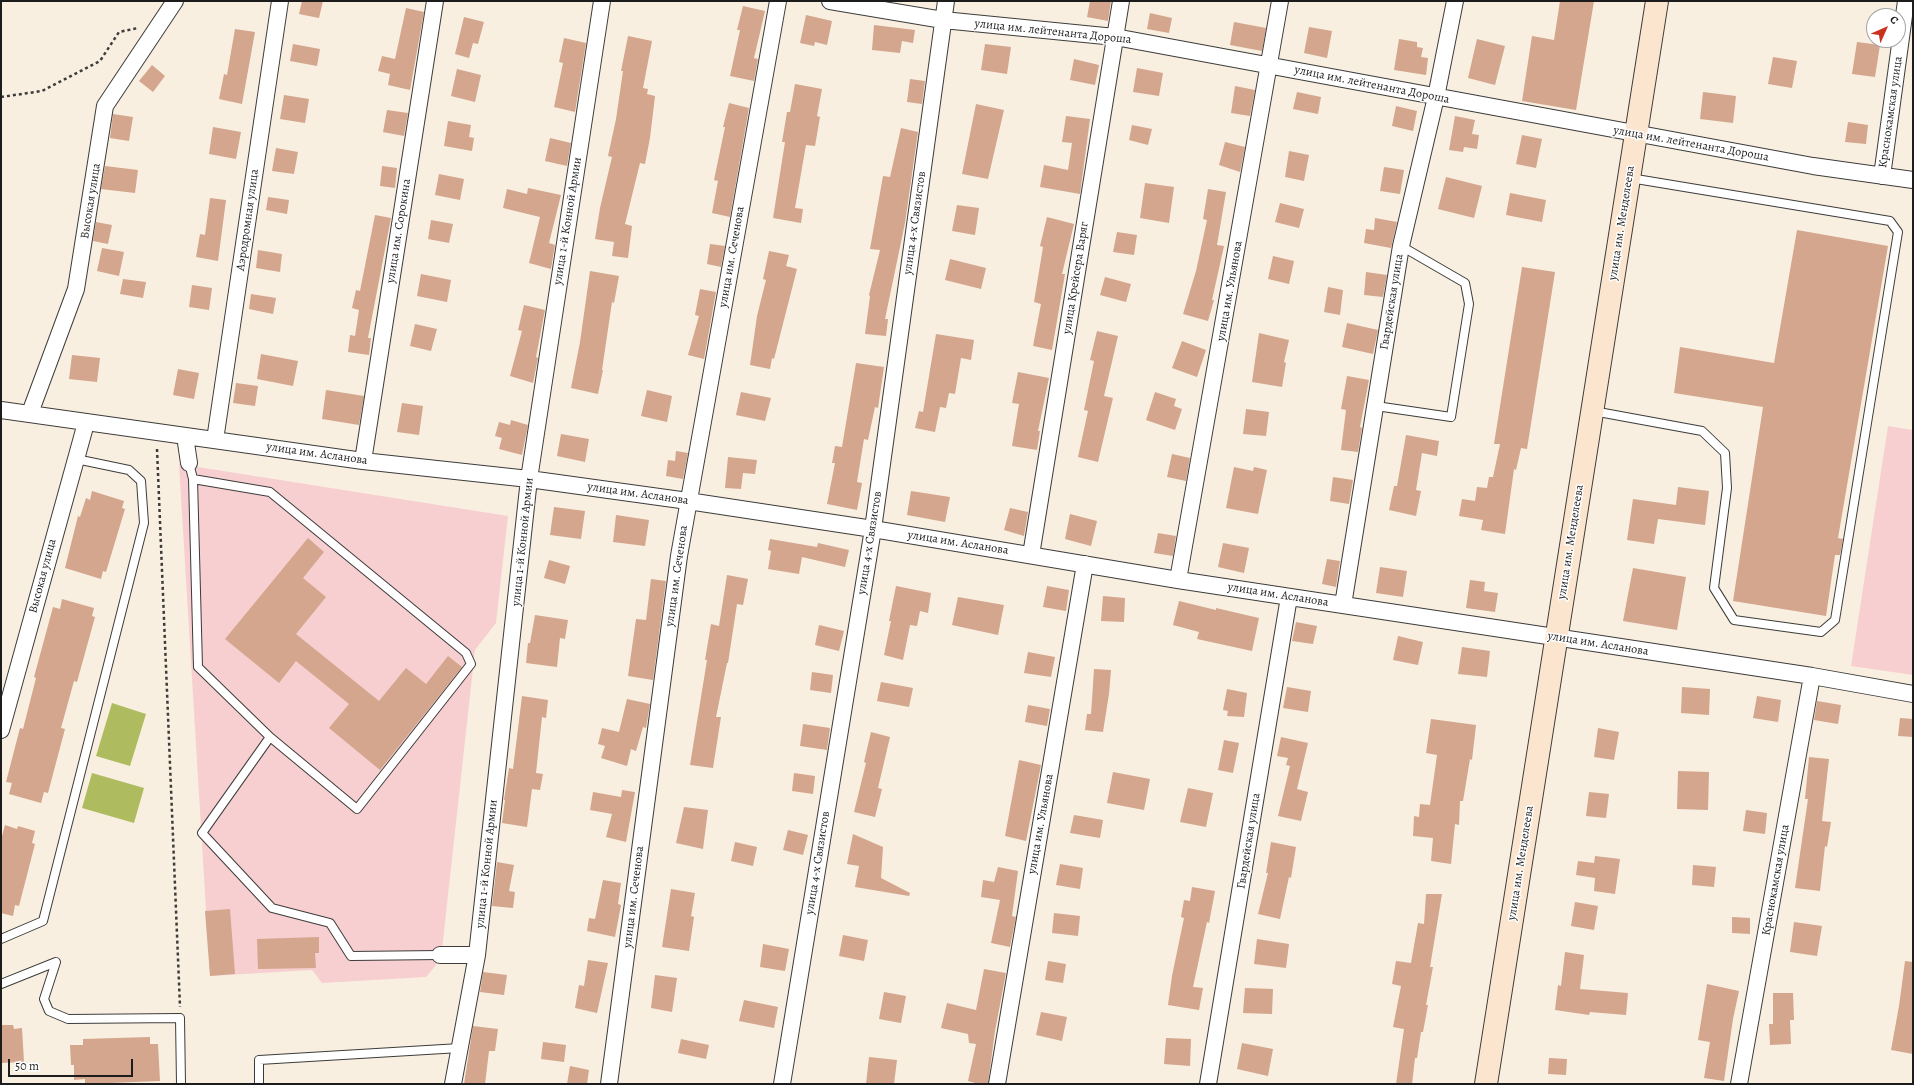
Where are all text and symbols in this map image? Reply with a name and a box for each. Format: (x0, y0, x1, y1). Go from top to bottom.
north arrow (1866, 8, 1906, 48)
text: С (1886, 12, 1902, 28)
street label: улица им. лейтенанта Дороша (974, 17, 1132, 47)
street label: Краснокамская улица (1876, 55, 1906, 169)
street label: улица им. лейтенанта Дороша (1293, 63, 1451, 107)
street label: улица им. лейтенанта Дороша (1612, 123, 1770, 165)
street label: улица 1-й Конной Армии (551, 156, 585, 286)
street label: Высокая улица (78, 162, 104, 240)
street label: улица им. Менделеева (1606, 165, 1638, 281)
street label: Аэродромная улица (234, 168, 262, 272)
street label: улица 4-х Связистов (901, 170, 929, 276)
street label: улица им. Сорокина (384, 178, 414, 284)
street label: улица им. Сеченова (716, 205, 748, 309)
street label: улица Крейсера Варяг (1060, 221, 1092, 335)
street label: улица им. Ульянова (1214, 240, 1246, 342)
street label: Гвардейская улица (1377, 253, 1407, 351)
street label: улица им. Асланова (266, 440, 368, 468)
street label: улица 1-й Конной Армии (509, 477, 537, 607)
street label: улица им. Асланова (587, 480, 689, 508)
street label: улица им. Менделеева (1555, 484, 1587, 600)
street label: улица 4-х Связистов (855, 490, 885, 596)
street label: улица им. Сеченова (663, 524, 691, 628)
street label: улица им. Асланова (907, 528, 1009, 558)
street label: Высокая улица (26, 537, 60, 615)
street label: улица им. Асланова (1227, 580, 1329, 610)
street label: улица им. Асланова (1547, 629, 1649, 659)
street label: улица им. Ульянова (1025, 773, 1057, 875)
street label: Гвардейская улица (1234, 792, 1264, 890)
street label: улица 1-й Конной Армии (473, 799, 501, 929)
street label: улица им. Менделеева (1505, 805, 1537, 921)
street label: улица 4-х Связистов (803, 810, 833, 916)
street label: Краснокамская улица (1759, 823, 1793, 937)
street label: улица им. Сеченова (621, 845, 647, 949)
scale bar (10, 1051, 135, 1077)
text: 50 m (15, 1058, 39, 1074)

